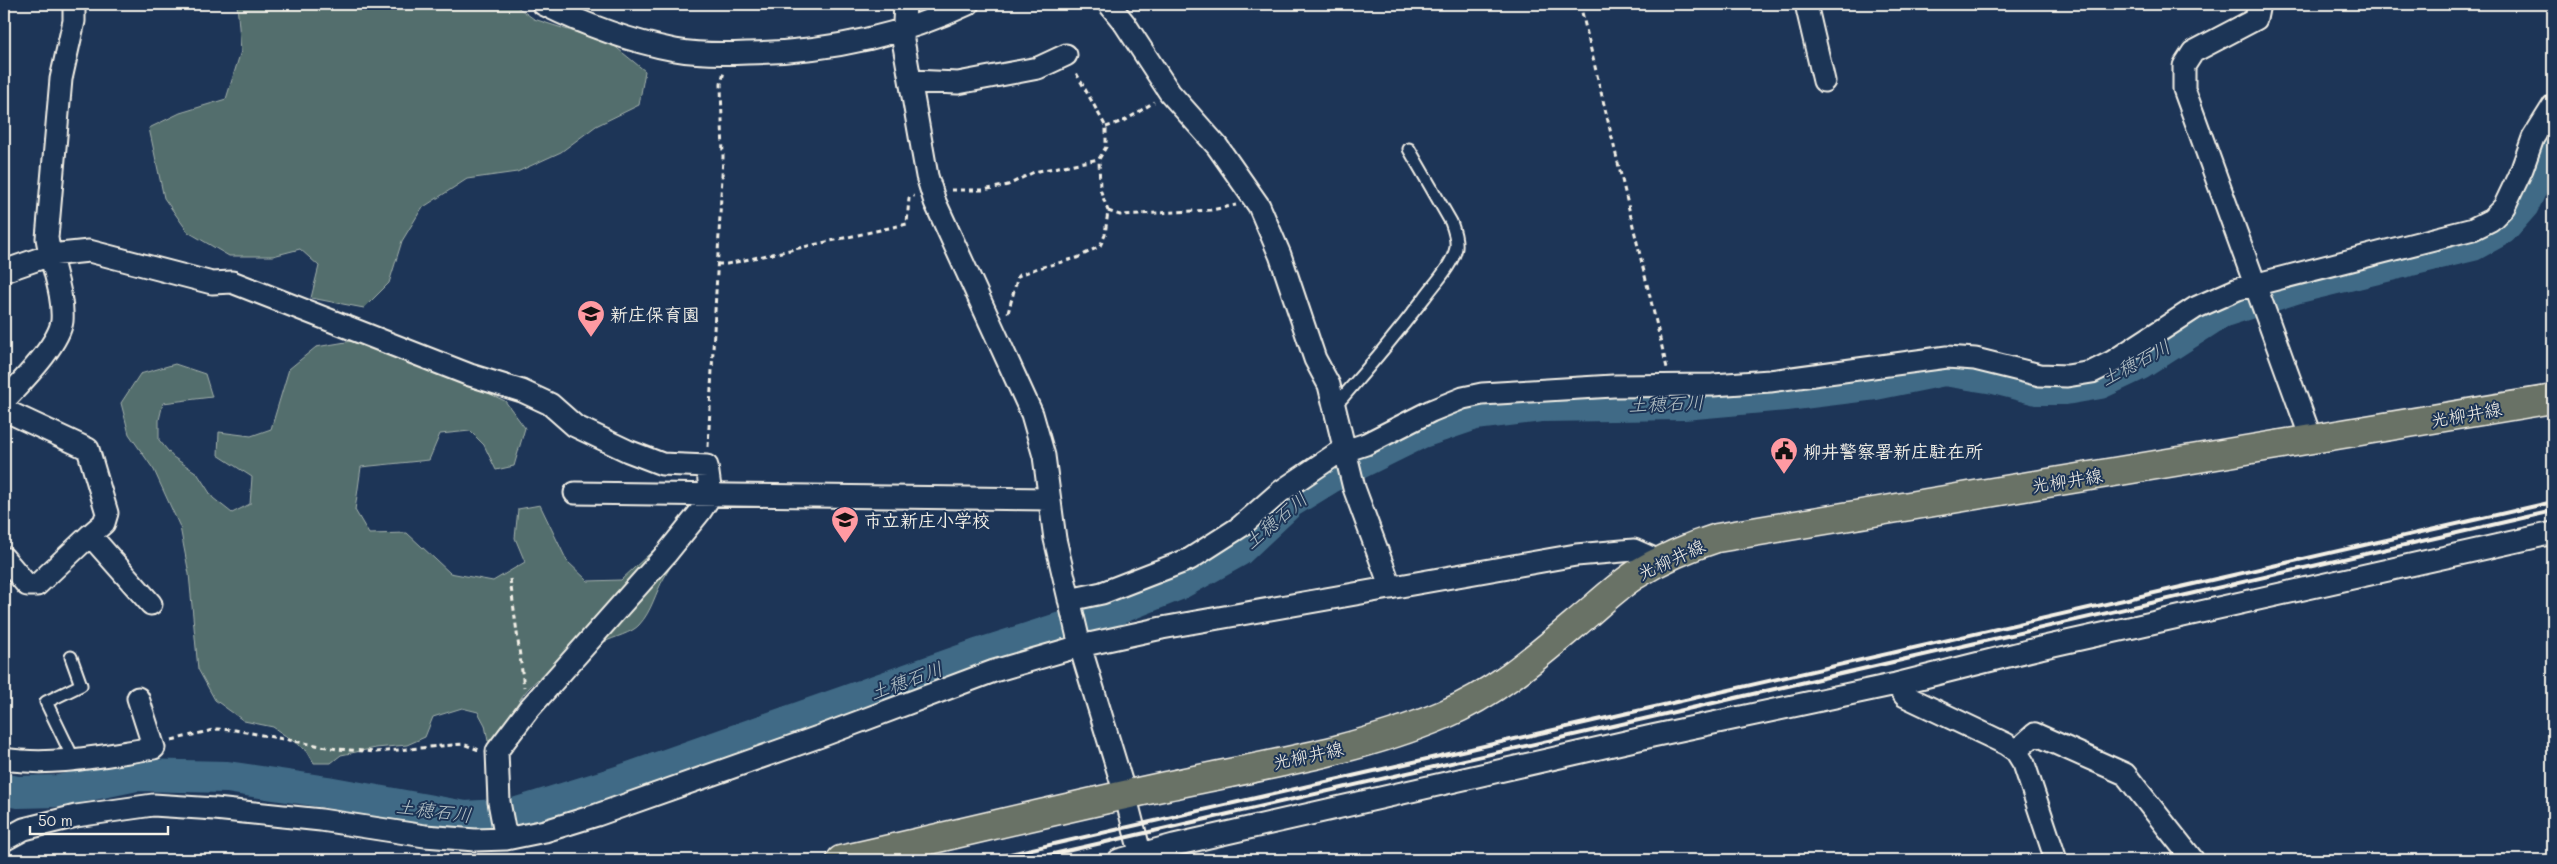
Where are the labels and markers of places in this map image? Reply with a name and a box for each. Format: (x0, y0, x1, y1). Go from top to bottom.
school or university icon: 新庄保育園 (576, 299, 606, 338)
place label: 新庄保育園 (610, 302, 700, 326)
public building icon: 柳井警察署新庄駐在所 (1769, 436, 1799, 475)
place label: 柳井警察署新庄駐在所 (1803, 439, 1983, 463)
school or university icon: 市立新庄小学校 (830, 505, 860, 544)
place label: 市立新庄小学校 (864, 508, 990, 532)

